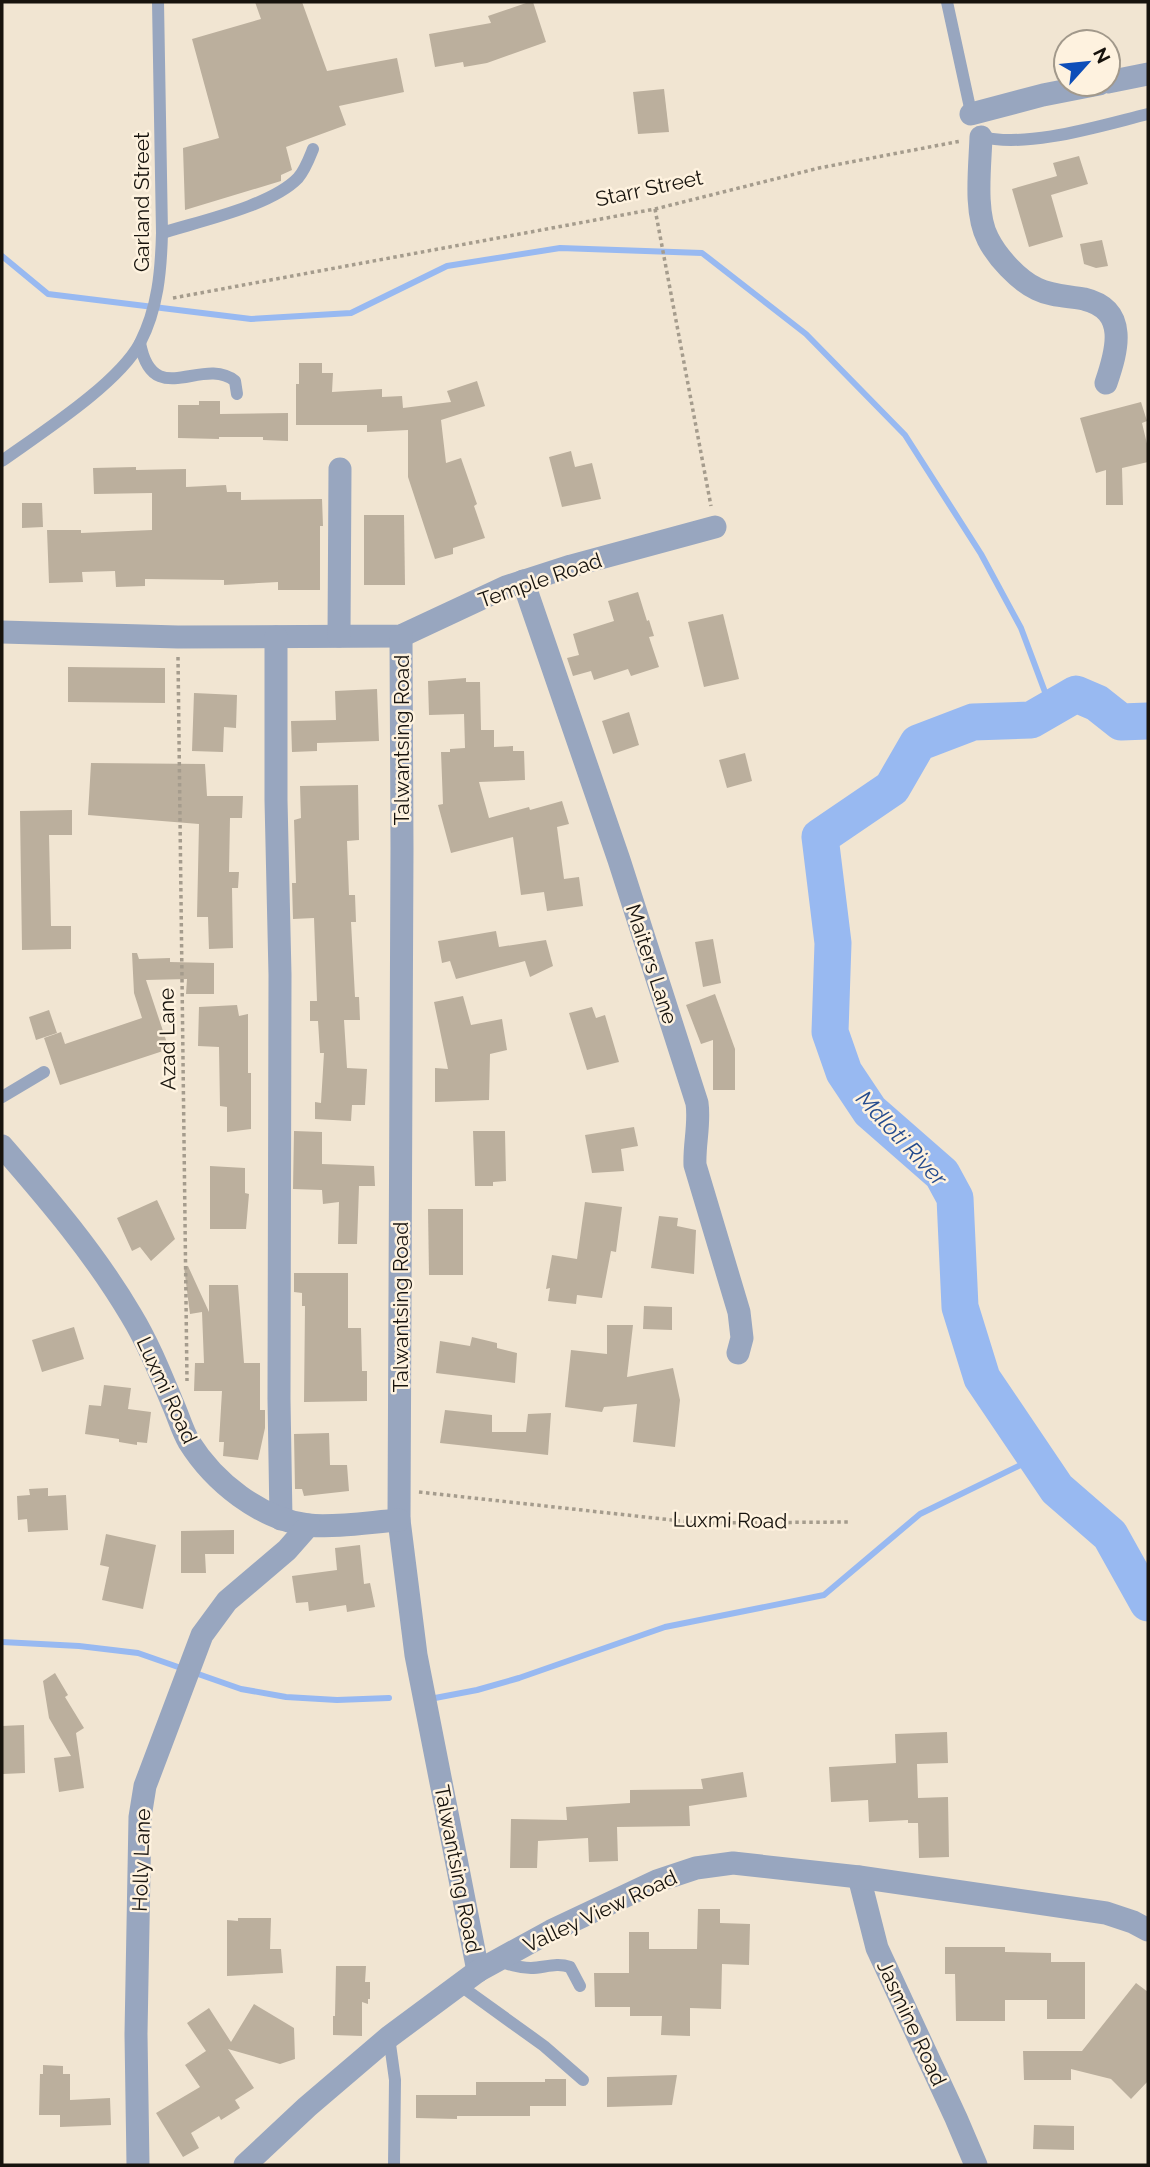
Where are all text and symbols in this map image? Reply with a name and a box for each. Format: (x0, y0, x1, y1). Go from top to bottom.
north arrow (1052, 28, 1122, 98)
text: N (1089, 44, 1115, 67)
street label: Garland Street (129, 132, 154, 272)
street label: Starr Street (593, 164, 705, 212)
street label: Temple Road (475, 547, 605, 613)
street label: Talwantsing Road (389, 655, 414, 825)
street label: Maiters Lane (621, 901, 683, 1027)
street label: Azad Lane (154, 987, 180, 1091)
water label: Mdloti River (851, 1085, 954, 1192)
street label: Talwantsing Road (388, 1222, 413, 1392)
street label: Luxmi Road (131, 1333, 203, 1447)
street label: Luxmi Road (672, 1506, 788, 1534)
street label: Talwantsing Road (429, 1783, 487, 1955)
street label: Holly Lane (127, 1808, 155, 1912)
street label: Valley View Road (519, 1864, 681, 1958)
street label: Jasmine Road (872, 1956, 952, 2090)

